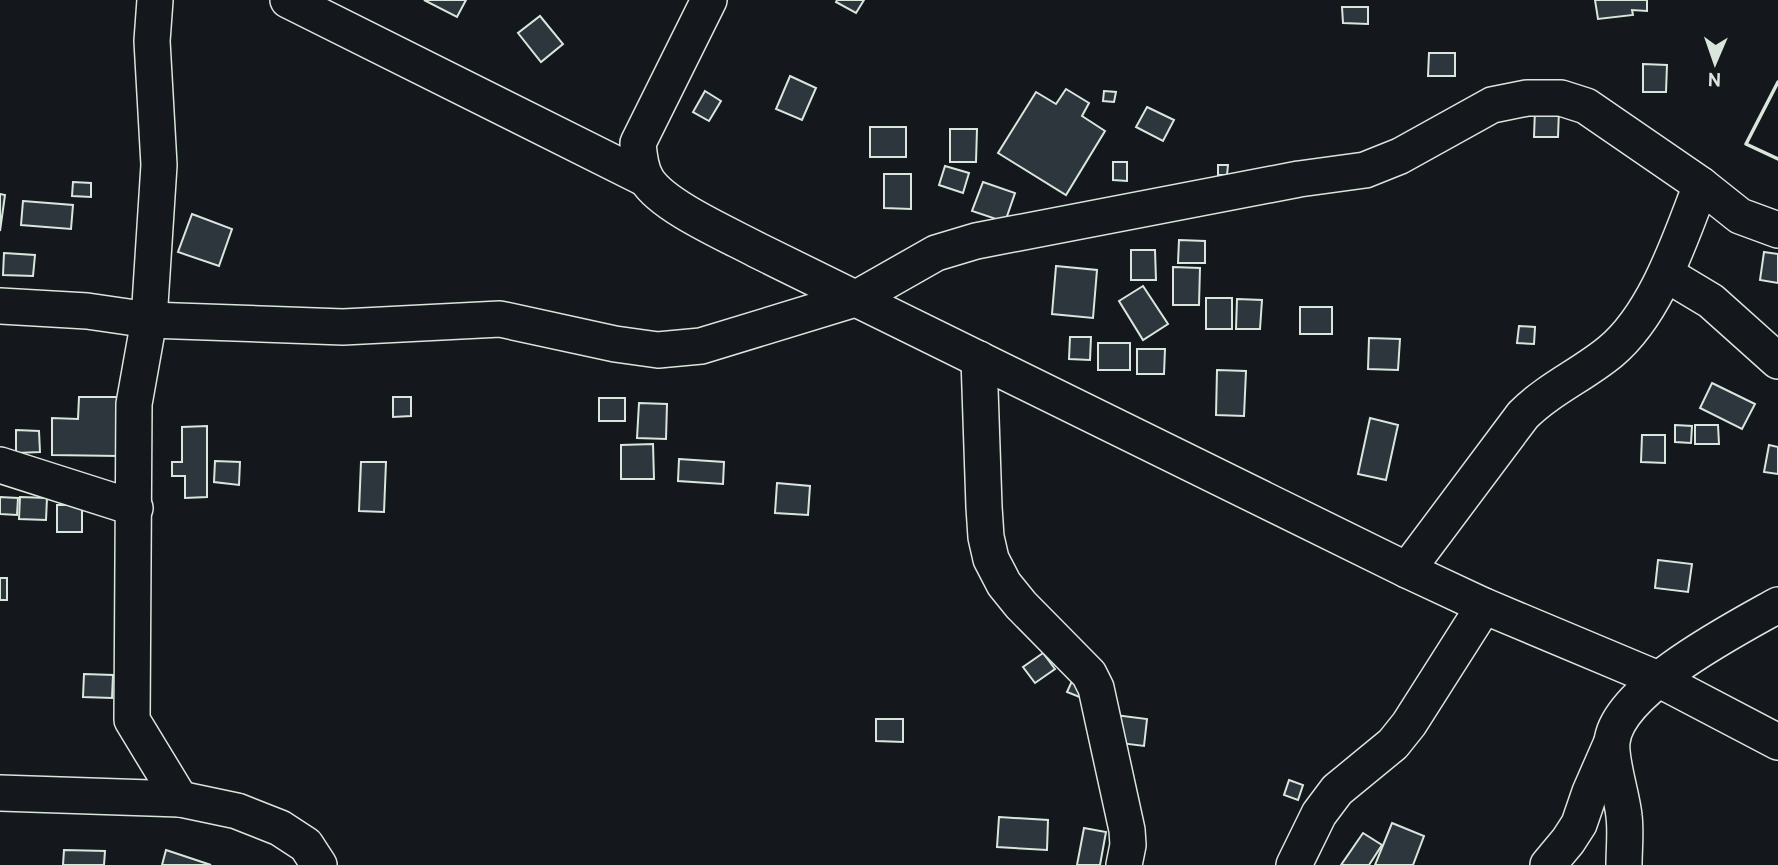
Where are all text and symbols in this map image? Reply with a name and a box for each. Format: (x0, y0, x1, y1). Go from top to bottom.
north arrow (1680, 28, 1750, 98)
text: N (1707, 66, 1722, 90)

